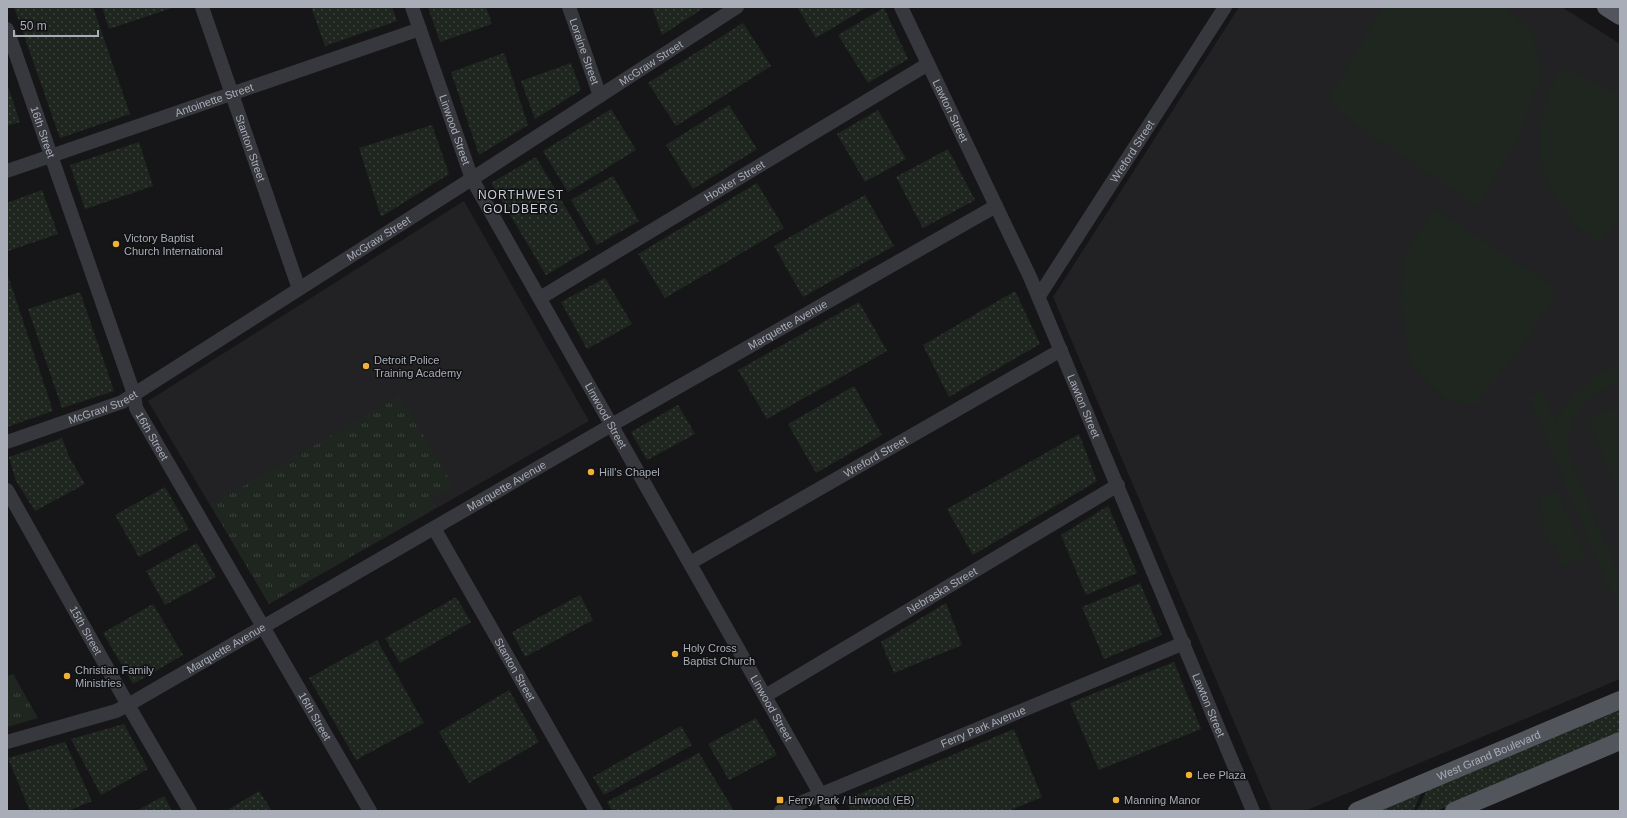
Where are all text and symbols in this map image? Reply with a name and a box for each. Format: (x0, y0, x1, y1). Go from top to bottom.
scale bar (14, 12, 98, 38)
street label: Loraine Street (567, 17, 602, 86)
text: 50 m (20, 19, 47, 33)
street label: McGraw Street (617, 38, 685, 88)
street label: Lawton Street (931, 78, 971, 144)
street label: Antoinette Street (173, 81, 255, 119)
street label: Linwood Street (437, 93, 473, 166)
street label: 16th Street (28, 105, 57, 159)
street label: Stanton Street (233, 113, 268, 183)
street label: Wreford Street (1108, 118, 1156, 185)
street label: Hooker Street (702, 158, 767, 203)
district label: NORTHWEST GOLDBERG (478, 188, 564, 216)
street label: McGraw Street (344, 214, 413, 263)
place label: Victory Baptist Church International (124, 232, 223, 257)
marker: Victory Baptist Church International (111, 239, 121, 249)
street label: Marquette Avenue (746, 297, 829, 352)
place label: Detroit Police Training Academy (374, 354, 462, 379)
marker: Detroit Police Training Academy (361, 361, 371, 371)
street label: Lawton Street (1065, 372, 1102, 440)
street label: Linwood Street (583, 381, 629, 450)
street label: McGraw Street (67, 388, 140, 426)
street label: 16th Street (134, 410, 171, 462)
street label: Wreford Street (842, 433, 910, 479)
street label: Marquette Avenue (465, 458, 548, 513)
place label: Hill's Chapel (599, 466, 660, 478)
marker: Hill's Chapel (586, 467, 596, 477)
street label: Nebraska Street (905, 565, 979, 616)
street label: 15th Street (68, 604, 104, 657)
street label: Marquette Avenue (184, 621, 268, 676)
street label: Stanton Street (492, 636, 538, 703)
place label: Holy Cross Baptist Church (683, 642, 755, 667)
marker: Holy Cross Baptist Church (670, 649, 680, 659)
place label: Christian Family Ministries (75, 664, 154, 689)
marker: Christian Family Ministries (62, 671, 72, 681)
street label: Lawton Street (1190, 671, 1227, 739)
street label: Linwood Street (748, 673, 795, 743)
street label: 16th Street (296, 690, 334, 743)
street label: Ferry Park Avenue (939, 704, 1027, 750)
street label: West Grand Boulevard (1435, 728, 1542, 783)
place label: Lee Plaza (1197, 769, 1247, 781)
marker: Lee Plaza (1184, 770, 1194, 780)
place label: Ferry Park / Linwood (EB) (788, 794, 915, 806)
place label: Manning Manor (1124, 794, 1201, 806)
marker: Ferry Park / Linwood (EB) (775, 795, 785, 805)
marker: Manning Manor (1111, 795, 1121, 805)

